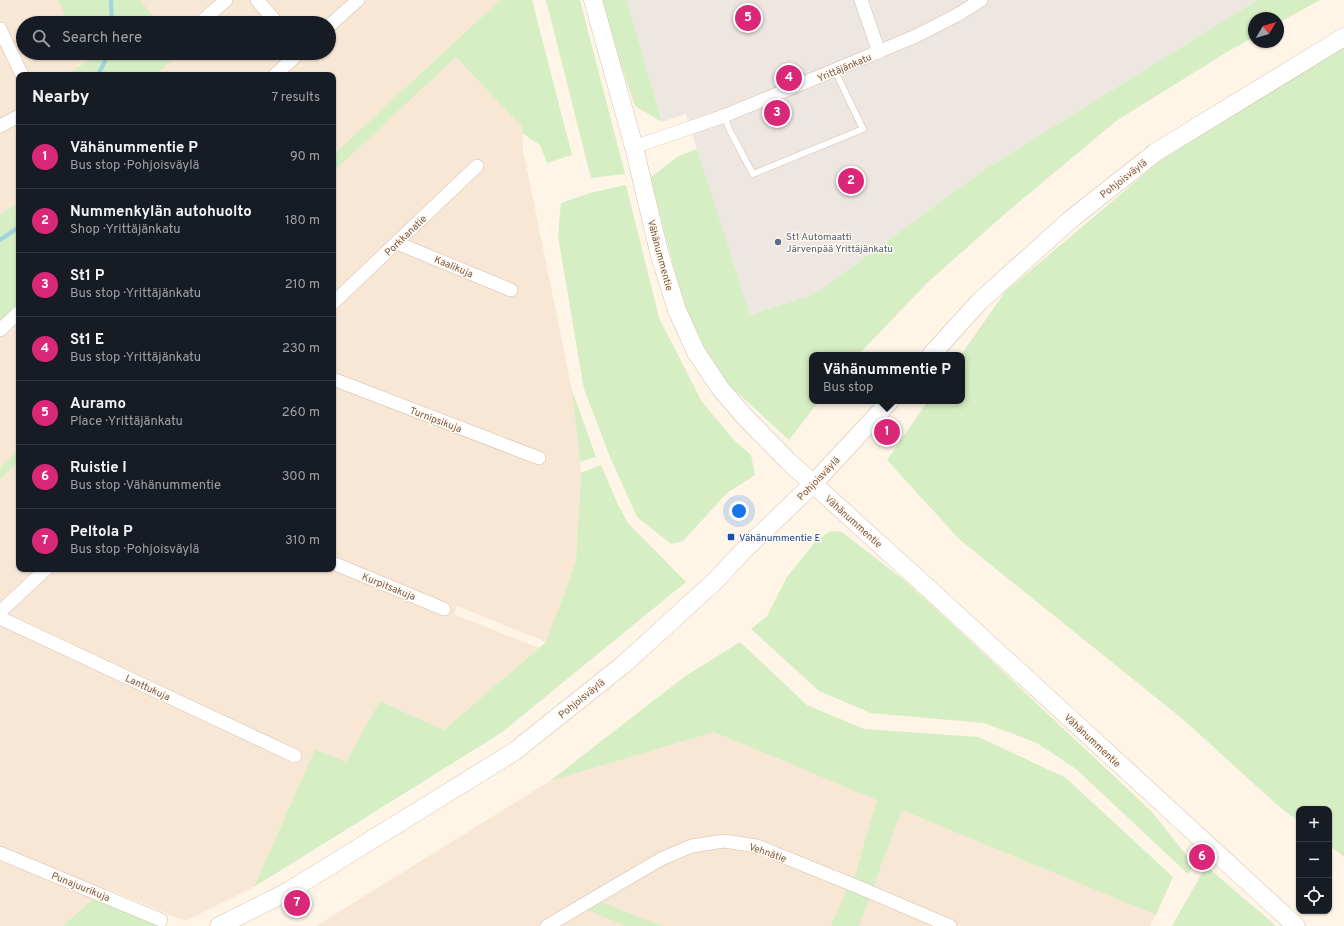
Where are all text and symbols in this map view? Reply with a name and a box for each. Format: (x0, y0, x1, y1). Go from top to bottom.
pin: 5 (735, 3, 761, 33)
north arrow (1248, 12, 1284, 48)
search box (16, 16, 336, 60)
icon: search (30, 27, 52, 49)
text: Search here (62, 29, 142, 48)
street label: Yrittäjänkatu (815, 51, 874, 86)
pin: 4 (776, 63, 802, 93)
text: Nearby (32, 87, 89, 109)
text: 7 results (271, 90, 320, 106)
pin: 3 (764, 98, 790, 128)
text: Vähänummentie P (70, 139, 198, 158)
text: 1 (42, 149, 48, 165)
text: 90 m (290, 149, 320, 165)
street label: Pohjoisväylä (1098, 157, 1150, 202)
text: Bus stop · Pohjoisväylä (70, 158, 199, 174)
pin: 2 (838, 166, 864, 196)
text: Nummenkylän autohuolto (70, 203, 252, 222)
text: 2 (41, 213, 49, 229)
text: 180 m (285, 213, 320, 229)
street label: Porkkanatie (382, 213, 430, 259)
street label: Vähänummentie (644, 218, 675, 292)
text: Shop · Yrittäjänkatu (70, 222, 181, 238)
place label: St1 Automaatti Järvenpää Yrittäjänkatu (786, 231, 893, 256)
marker: St1 Automaatti Järvenpää Yrittäjänkatu (773, 237, 783, 247)
street label: Kaalikuja (432, 253, 475, 281)
text: St1 P (70, 267, 104, 286)
text: 3 (41, 277, 49, 293)
text: 210 m (285, 277, 320, 293)
text: Bus stop · Yrittäjänkatu (70, 286, 201, 302)
text: St1 E (70, 331, 104, 350)
text: 4 (41, 341, 49, 357)
text: 230 m (282, 341, 320, 357)
text: Bus stop · Yrittäjänkatu (70, 350, 201, 366)
popup (809, 352, 965, 404)
text: Vähänummentie P (823, 361, 951, 380)
text: Bus stop (823, 380, 873, 396)
text: Auramo (70, 395, 126, 414)
street label: Turnipsikuja (408, 404, 463, 436)
text: 5 (41, 405, 49, 421)
text: 260 m (282, 405, 320, 421)
text: Place · Yrittäjänkatu (70, 414, 183, 430)
pin: 1 (874, 417, 900, 447)
street label: Pohjoisväylä (795, 454, 843, 504)
text: Ruistie I (70, 459, 127, 478)
text: 6 (41, 469, 49, 485)
text: 300 m (282, 469, 320, 485)
text: Bus stop · Vähänummentie (70, 478, 221, 494)
street label: Vähänummentie (821, 493, 885, 551)
your location (729, 501, 749, 521)
text: Peltola P (70, 523, 132, 542)
marker: Vähänummentie E (726, 532, 736, 542)
place label: Vähänummentie E (739, 532, 820, 545)
text: 7 (42, 533, 48, 549)
text: 310 m (285, 533, 320, 549)
text: Bus stop · Pohjoisväylä (70, 542, 199, 558)
street label: Kurpitsakuja (360, 571, 417, 604)
street label: Lanttukuja (123, 672, 172, 704)
street label: Pohjoisväylä (556, 676, 608, 722)
street label: Vähänummentie (1061, 711, 1123, 771)
map controls (1296, 806, 1332, 914)
button: + (1296, 806, 1332, 842)
street label: Vehnätie (747, 841, 788, 866)
pin: 6 (1189, 842, 1215, 872)
button: − (1296, 842, 1332, 878)
street label: Punajuurikuja (49, 870, 112, 905)
button: locate (1296, 878, 1332, 914)
pin: 7 (284, 888, 310, 918)

